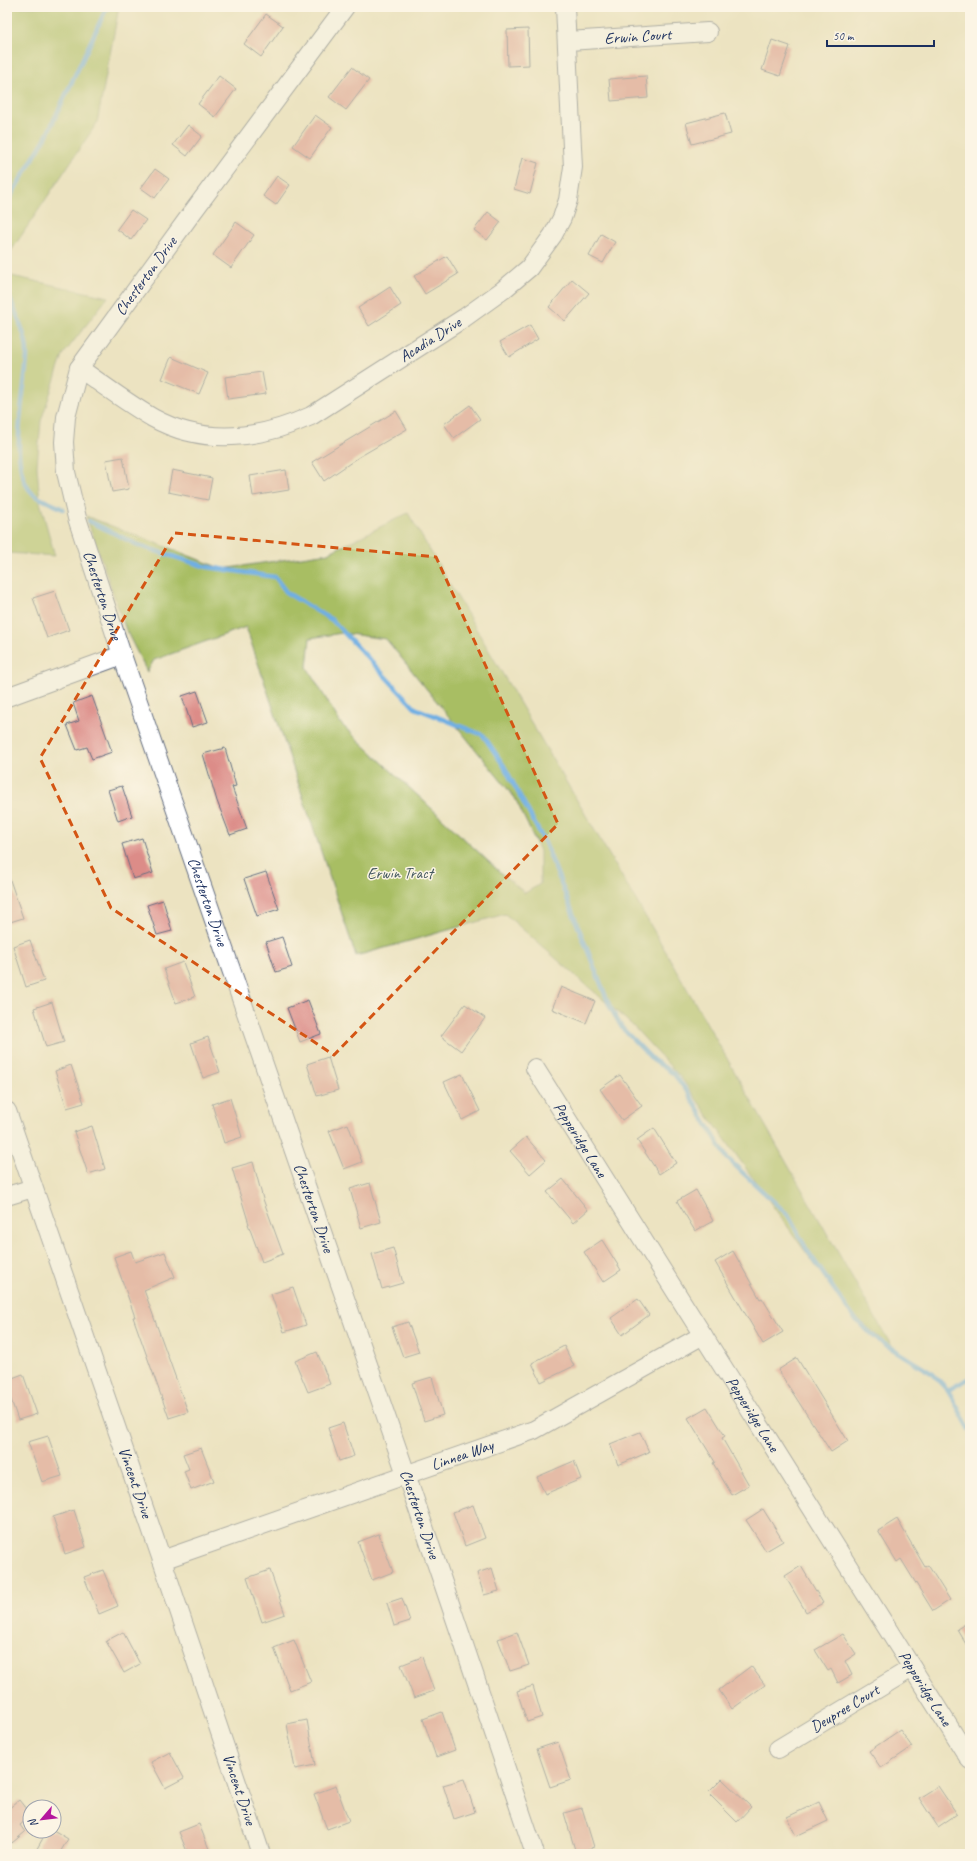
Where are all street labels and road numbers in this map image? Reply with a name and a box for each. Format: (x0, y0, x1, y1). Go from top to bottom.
street label: Erwin Court (604, 24, 674, 49)
street label: Chesterton Drive (111, 231, 182, 319)
street label: Acadia Drive (396, 312, 466, 367)
street label: Chesterton Drive (78, 548, 127, 644)
street label: Chesterton Drive (183, 855, 233, 951)
street label: Pepperidge Lane (549, 1099, 612, 1183)
street label: Chesterton Drive (289, 1161, 339, 1257)
street label: Pepperidge Lane (722, 1373, 785, 1457)
street label: Linnea Way (429, 1435, 497, 1475)
street label: Vincent Drive (114, 1444, 157, 1522)
street label: Chesterton Drive (395, 1467, 445, 1563)
street label: Pepperidge Lane (894, 1647, 957, 1731)
street label: Deupree Court (807, 1679, 884, 1737)
street label: Vincent Drive (218, 1751, 261, 1829)

